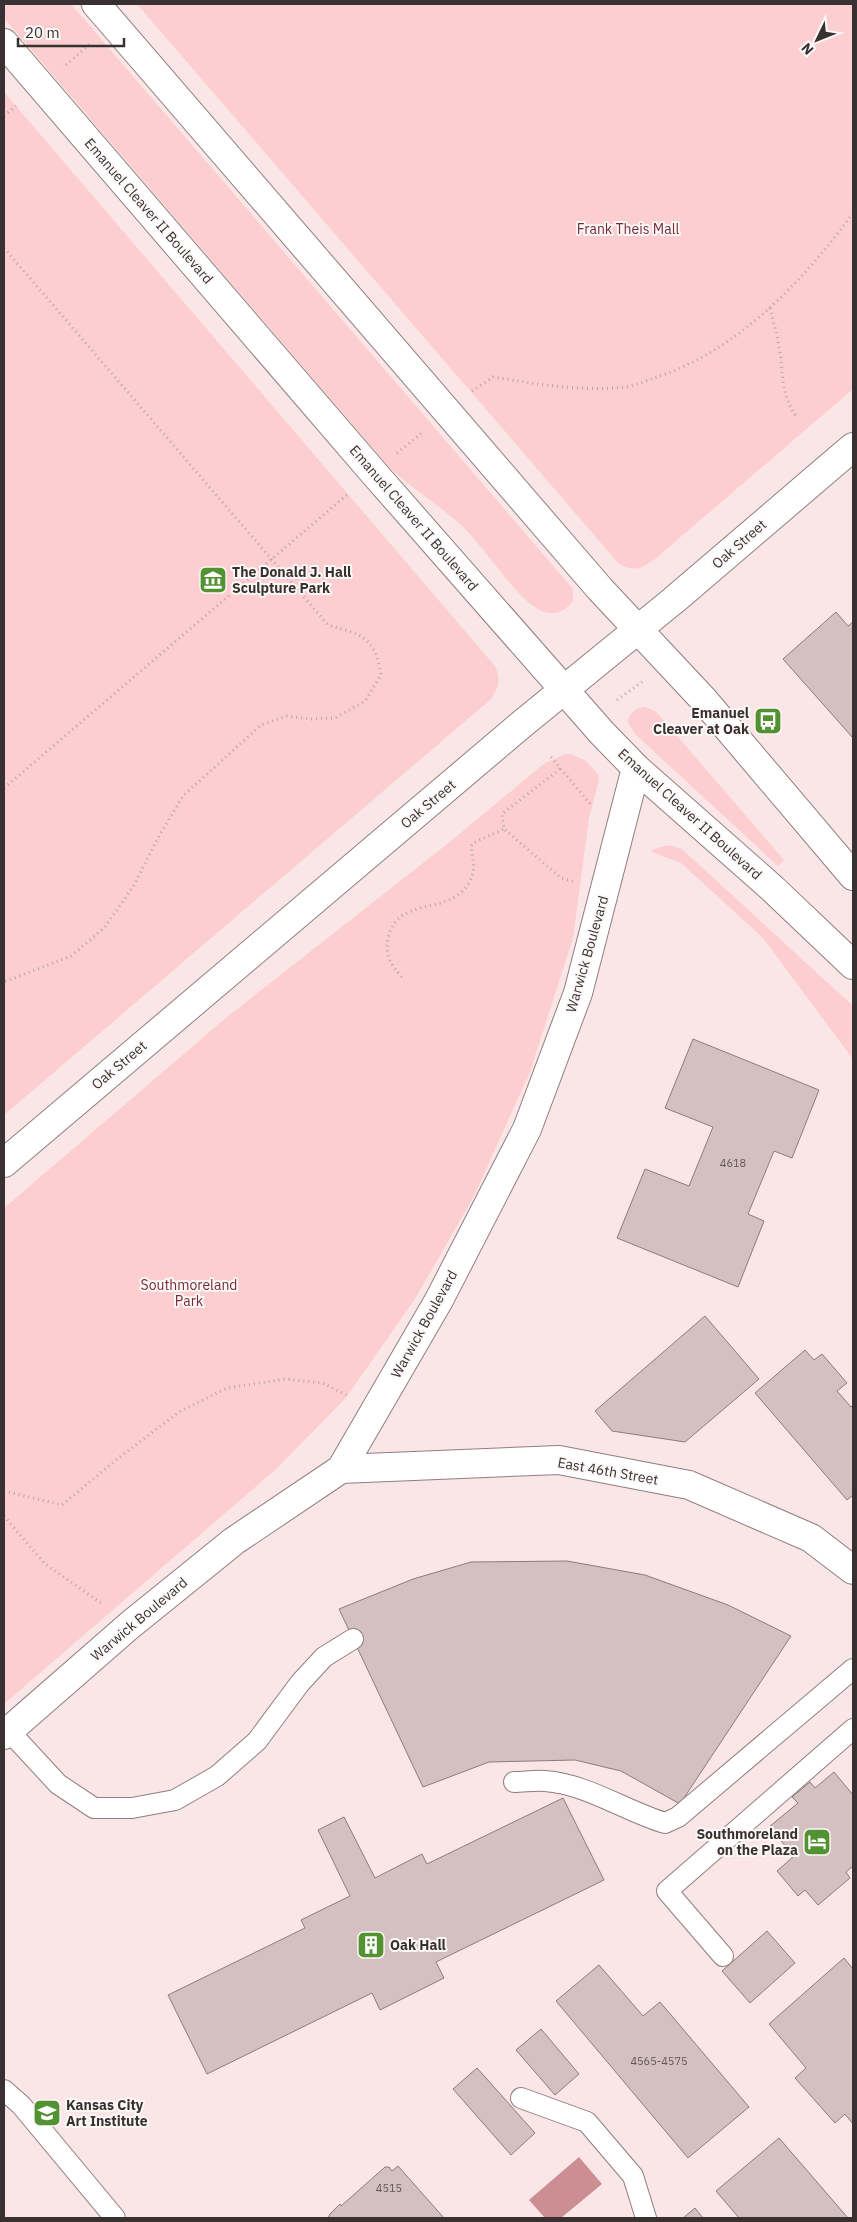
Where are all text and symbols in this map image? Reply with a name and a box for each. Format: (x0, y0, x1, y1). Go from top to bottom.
scale bar (18, 15, 124, 47)
north arrow (792, 15, 842, 65)
text: 20 m (25, 23, 60, 42)
text: N (797, 39, 818, 59)
street label: Emanuel Cleaver II Boulevard (81, 134, 217, 288)
park label: Frank Theis Mall (577, 220, 679, 238)
street label: Emanuel Cleaver II Boulevard (346, 441, 482, 595)
street label: Oak Street (708, 515, 770, 573)
place label: The Donald J. Hall Sculpture Park (232, 563, 351, 597)
museum icon: The Donald J. Hall Sculpture Park (198, 565, 228, 595)
place label: Emanuel Cleaver at Oak (653, 704, 750, 738)
bus stop icon: Emanuel Cleaver at Oak (753, 706, 783, 736)
street label: Emanuel Cleaver II Boulevard (614, 745, 766, 883)
street label: Oak Street (397, 776, 459, 832)
street label: Warwick Boulevard (562, 893, 612, 1015)
street label: Oak Street (88, 1037, 150, 1093)
house number: 4618 (720, 1156, 746, 1170)
street label: Warwick Boulevard (387, 1267, 461, 1381)
park label: Southmoreland Park (141, 1276, 237, 1310)
street label: East 46th Street (556, 1453, 660, 1489)
street label: Warwick Boulevard (87, 1573, 191, 1665)
place label: Southmoreland on the Plaza (696, 1825, 798, 1859)
hotel icon: Southmoreland on the Plaza (802, 1827, 832, 1857)
building icon: Oak Hall (356, 1930, 386, 1960)
place label: Oak Hall (390, 1936, 446, 1954)
house number: 4565-4575 (630, 2054, 688, 2068)
place label: Kansas City Art Institute (66, 2096, 148, 2130)
school or university icon: Kansas City Art Institute (32, 2098, 62, 2128)
house number: 4515 (376, 2181, 402, 2195)

